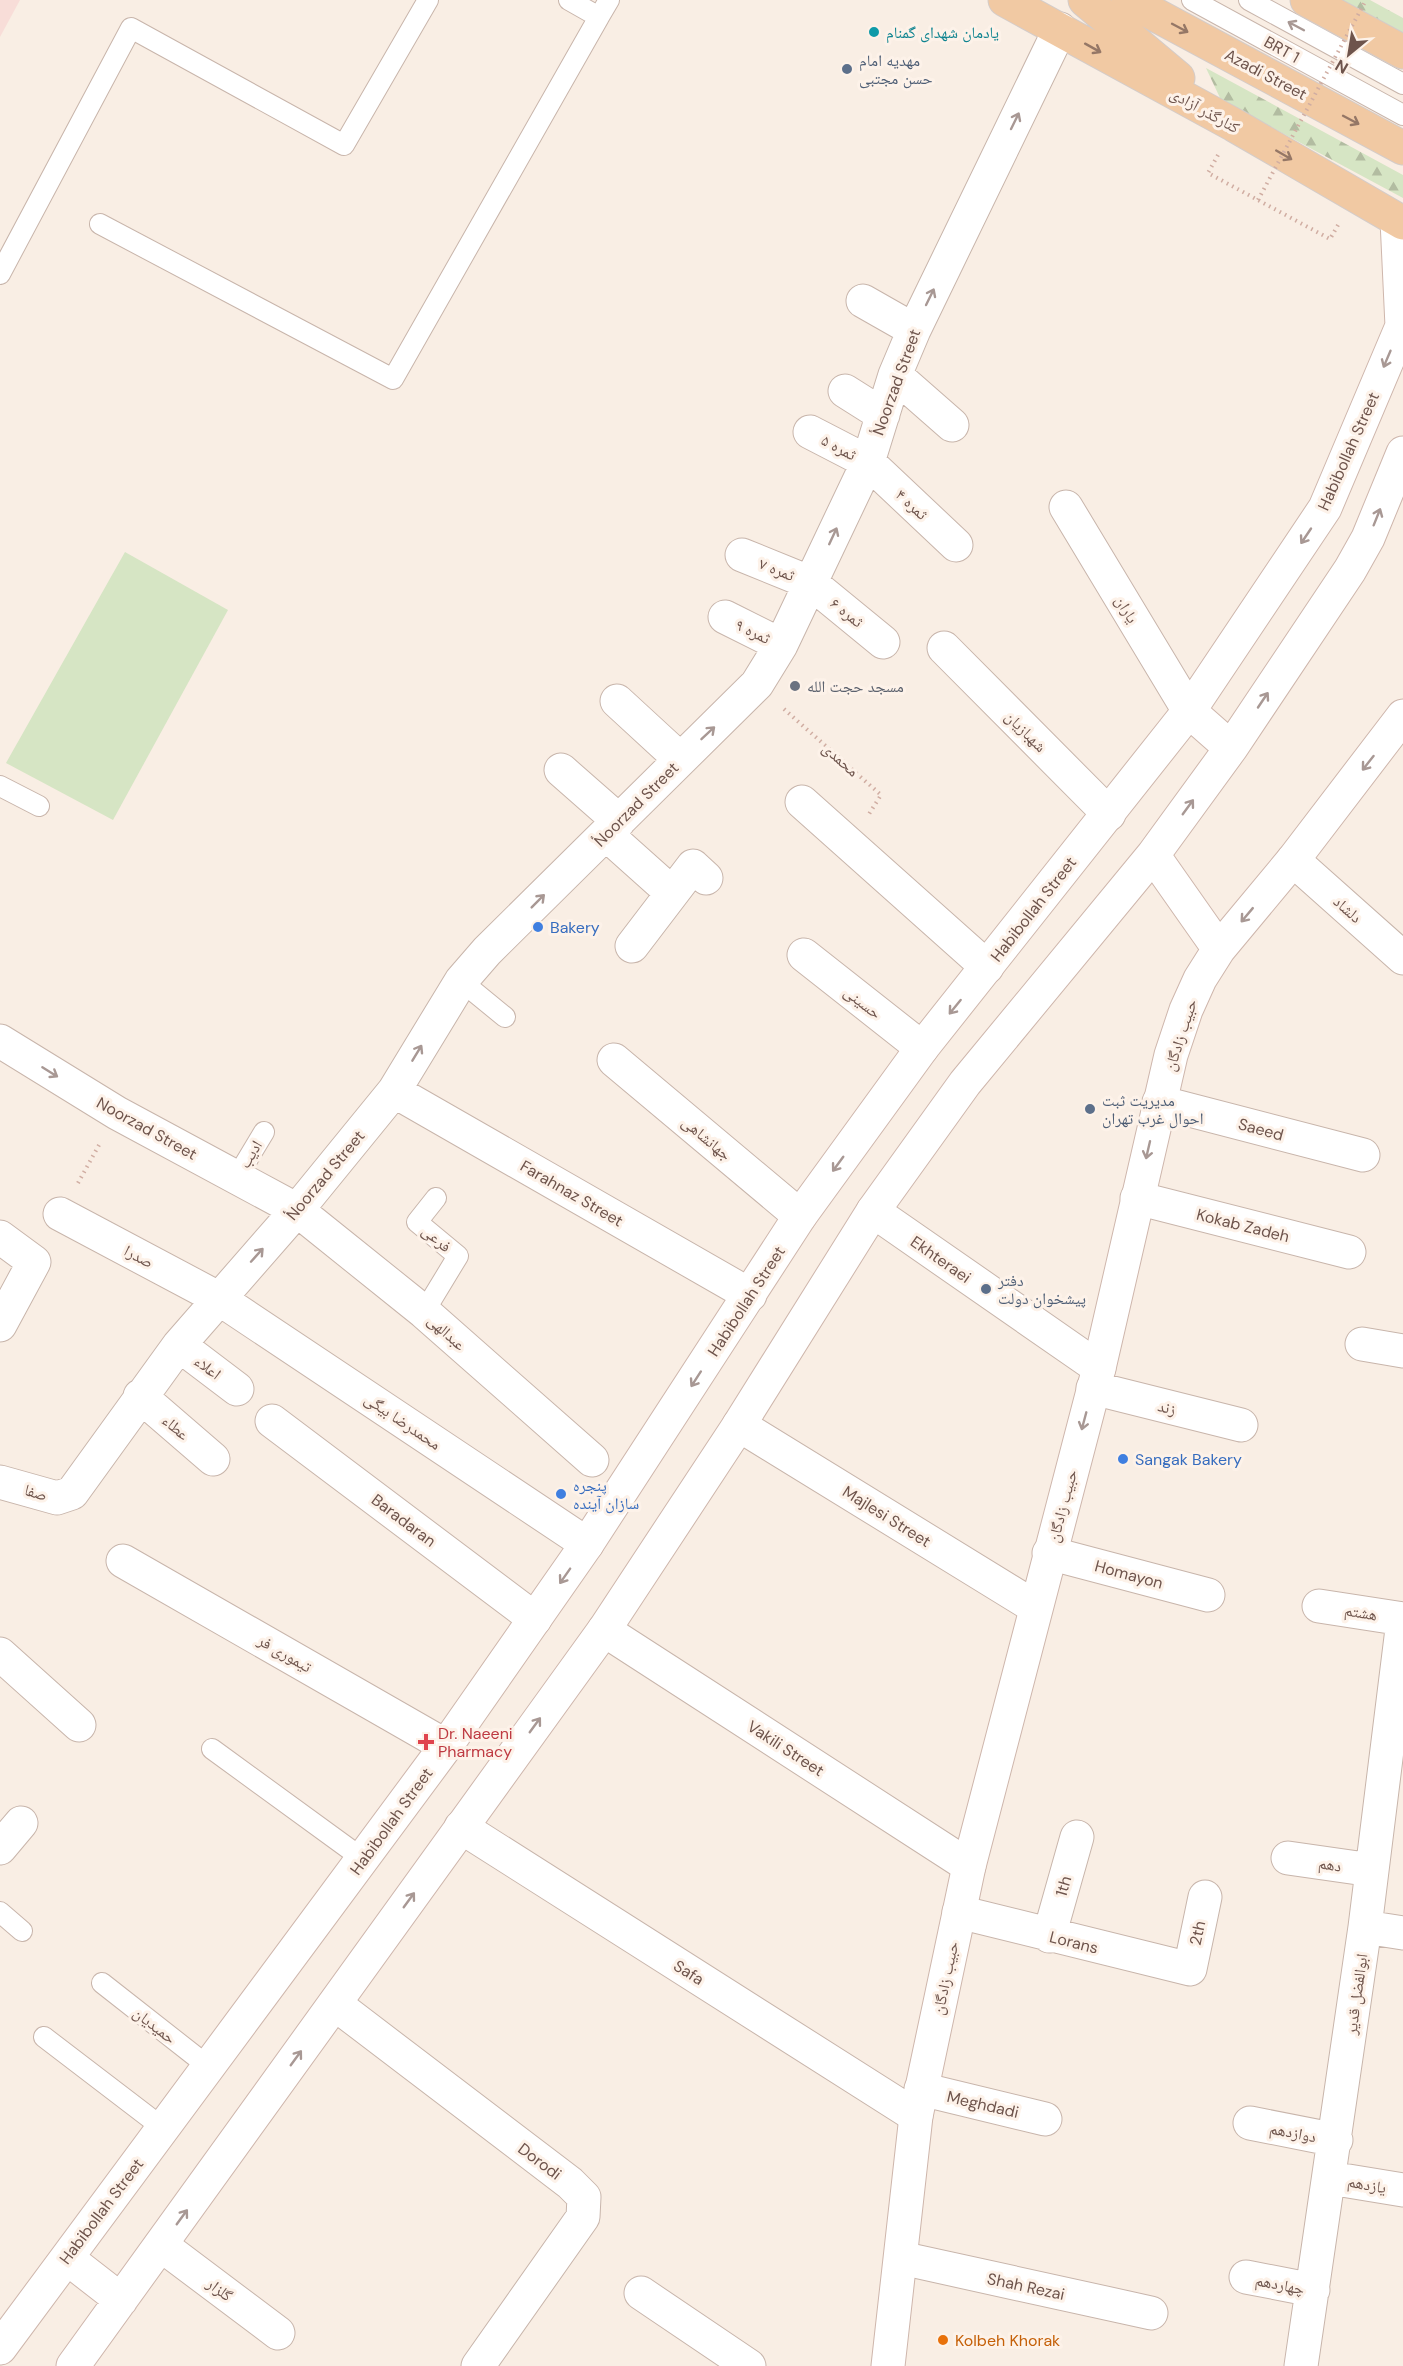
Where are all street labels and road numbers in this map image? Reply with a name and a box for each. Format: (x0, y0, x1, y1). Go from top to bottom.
street label: BRT 1 (1260, 31, 1303, 68)
street label: Azadi Street (1221, 44, 1310, 105)
street label: کنارگذر آزادی (1166, 83, 1244, 138)
street label: ٔNoorzad Street (867, 326, 925, 439)
street label: Habibollah Street (1313, 389, 1384, 514)
street label: ثمره ۵ (818, 430, 860, 466)
street label: ثمره ۴ (891, 484, 933, 525)
street label: ثمره ۷ (756, 553, 798, 586)
street label: یاران (1110, 591, 1143, 627)
street label: ثمره ۶ (826, 593, 868, 632)
street label: ثمره ۹ (732, 614, 774, 649)
street label: شهبازیان (1000, 706, 1051, 757)
street label: محمدی (818, 738, 863, 781)
street label: ٔNoorzad Street (589, 757, 683, 852)
street label: Habibollah Street (986, 853, 1081, 966)
street label: دلشاد (1329, 891, 1366, 928)
street label: حسینی (840, 981, 886, 1024)
street label: حبیب زادگان (1159, 996, 1202, 1074)
street label: Noorzad Street (93, 1092, 201, 1165)
street label: جهانشاهی (678, 1112, 736, 1165)
street label: Saeed (1236, 1113, 1286, 1146)
street label: ٔNoorzad Street (281, 1126, 369, 1226)
street label: ادیب (234, 1136, 267, 1172)
street label: Farahnaz Street (517, 1155, 627, 1231)
street label: Kokab Zadeh (1194, 1204, 1291, 1247)
street label: فرعی (418, 1220, 456, 1257)
street label: Ekhteraei (906, 1231, 975, 1288)
street label: صدرا (121, 1240, 157, 1273)
street label: Habibollah Street (703, 1242, 790, 1361)
street label: عبدالهی (423, 1310, 470, 1355)
street label: اعلاء (190, 1350, 225, 1384)
street label: محمدرضا بیگی (360, 1388, 445, 1455)
street label: زند (1156, 1395, 1178, 1420)
street label: عطاء (158, 1410, 194, 1445)
street label: حبیب زادگان (1043, 1467, 1082, 1545)
street label: صفا (22, 1479, 50, 1506)
street label: Majlesi Street (839, 1481, 935, 1552)
street label: Baradaran (367, 1489, 440, 1552)
street label: Homayon (1092, 1555, 1165, 1594)
street label: هشتم (1343, 1600, 1379, 1625)
street label: تیموری فر (253, 1629, 316, 1677)
street label: Vakili Street (743, 1716, 828, 1781)
street label: Habibollah Street (345, 1764, 437, 1879)
street label: دهم (1317, 1852, 1343, 1877)
street label: 1th (1051, 1873, 1076, 1899)
street label: 2th (1185, 1919, 1210, 1947)
street label: Lorans (1047, 1926, 1100, 1959)
street label: حبیب زادگان (927, 1939, 964, 2017)
street label: ابوالفضل قدیر (1340, 1952, 1373, 2037)
street label: Safa (670, 1955, 708, 1990)
street label: حمیدیان (129, 2002, 180, 2049)
street label: Meghdadi (945, 2086, 1021, 2123)
street label: دوازدهم (1268, 2118, 1318, 2147)
street label: Dorodi (514, 2138, 566, 2185)
street label: Habibollah Street (55, 2154, 148, 2269)
street label: یازدهم (1346, 2171, 1388, 2198)
street label: Shah Rezai (985, 2268, 1067, 2305)
street label: چهاردهم (1254, 2269, 1306, 2300)
street label: گلزار (202, 2272, 237, 2306)

